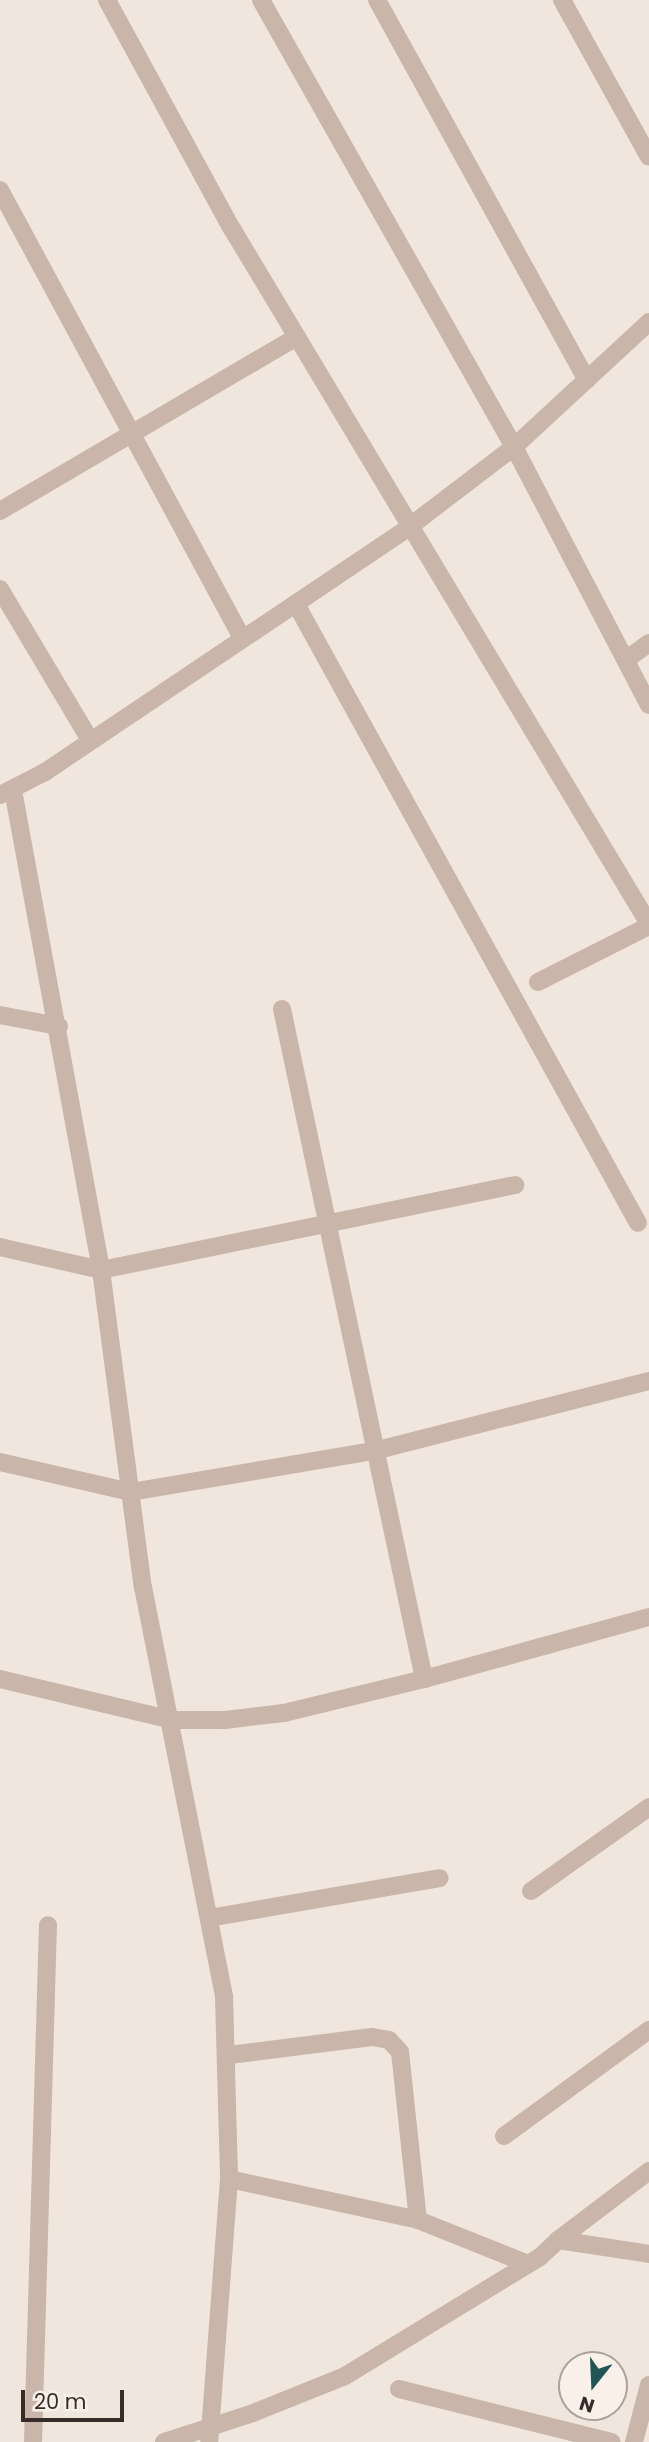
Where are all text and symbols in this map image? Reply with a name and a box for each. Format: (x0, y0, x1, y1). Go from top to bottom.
north arrow (558, 2351, 628, 2421)
scale bar (24, 2376, 128, 2420)
text: 20 m (34, 2387, 87, 2416)
text: N (576, 2389, 598, 2420)

